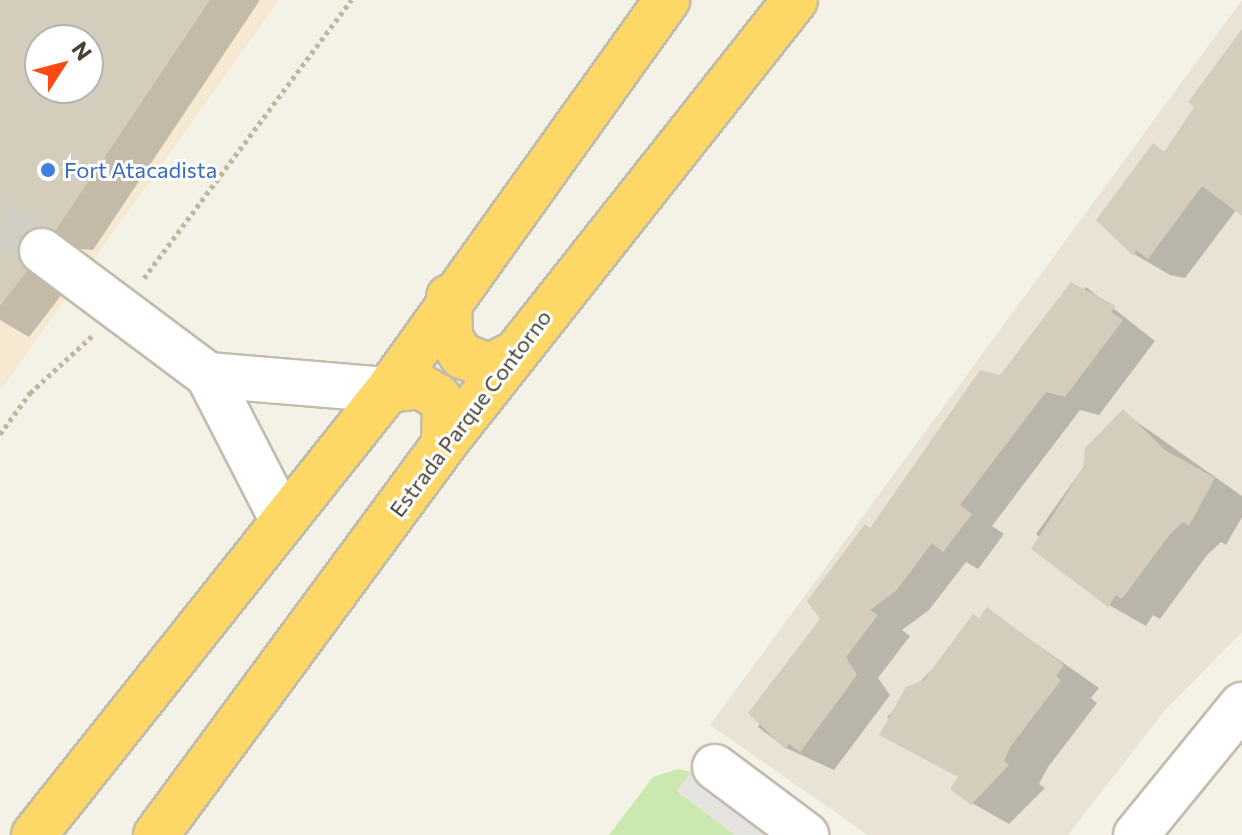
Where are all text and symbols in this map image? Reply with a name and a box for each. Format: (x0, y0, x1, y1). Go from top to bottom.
north arrow (24, 24, 104, 104)
text: N (66, 36, 98, 65)
place label: Fort Atacadista (64, 157, 217, 183)
marker: Fort Atacadista (39, 161, 57, 179)
street label: Estrada Parque Contorno (383, 304, 557, 522)

